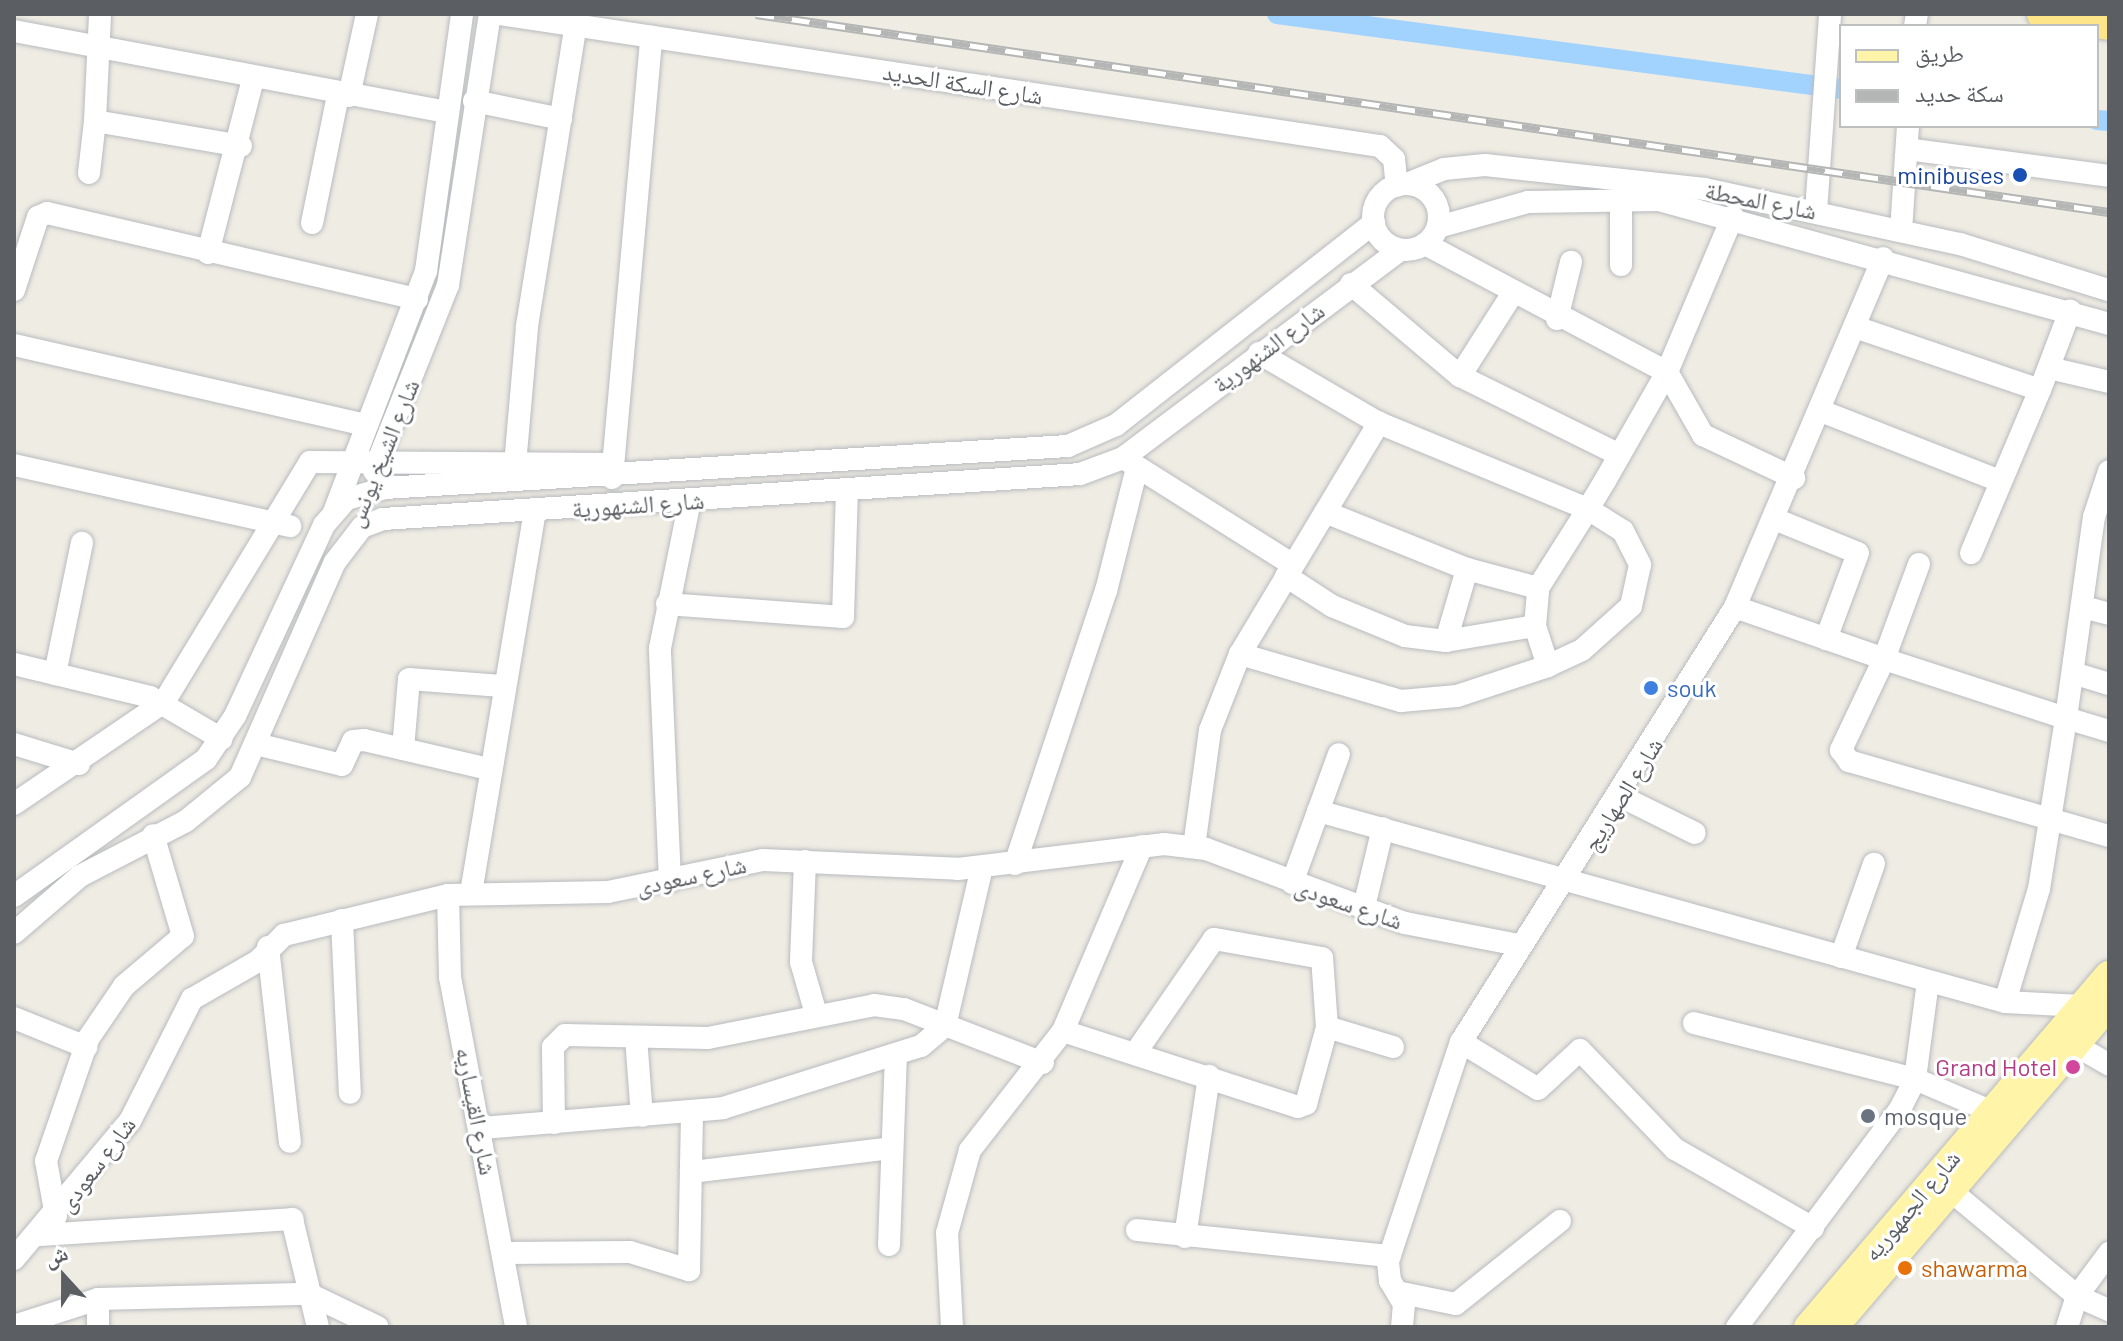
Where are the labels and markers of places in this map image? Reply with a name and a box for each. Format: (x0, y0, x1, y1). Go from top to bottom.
place label: minibuses (1897, 161, 2004, 189)
marker: minibuses (2011, 166, 2029, 184)
place label: souk (1667, 674, 1717, 702)
marker: souk (1642, 679, 1660, 697)
place label: Grand Hotel (1935, 1053, 2057, 1081)
marker: Grand Hotel (2064, 1058, 2082, 1076)
place label: mosque (1884, 1102, 1967, 1130)
marker: mosque (1859, 1107, 1877, 1125)
place label: shawarma (1921, 1254, 2028, 1282)
marker: shawarma (1896, 1259, 1914, 1277)

